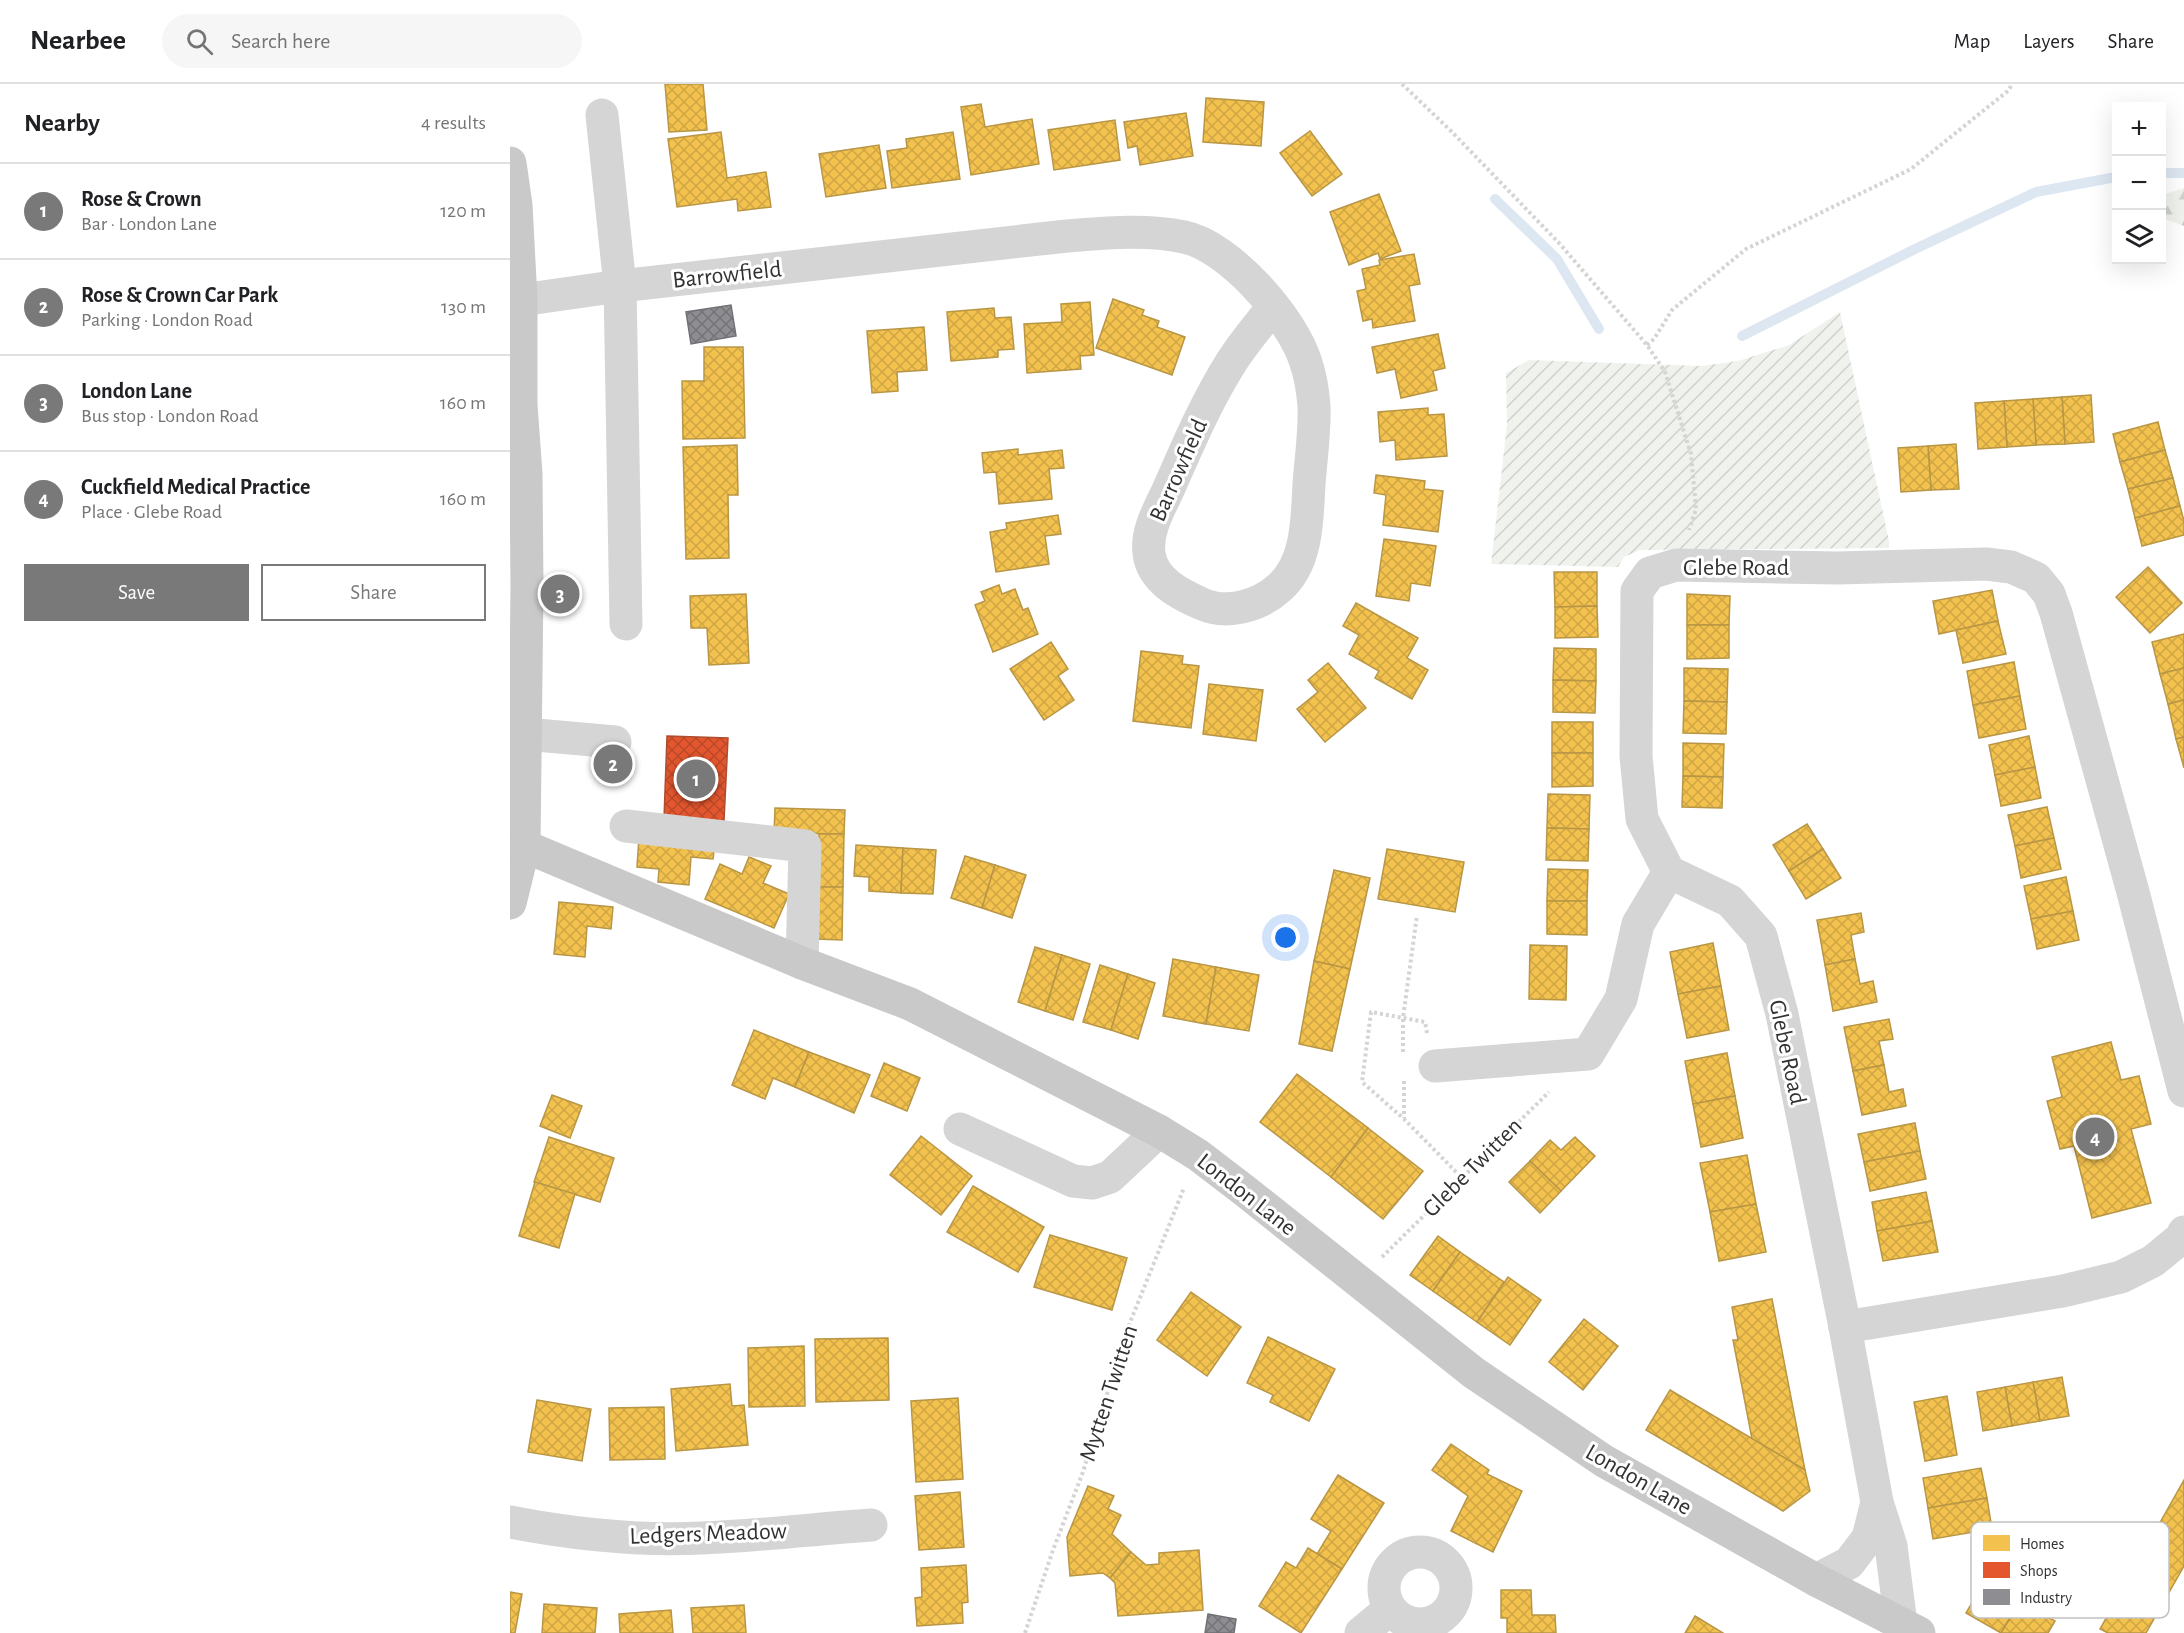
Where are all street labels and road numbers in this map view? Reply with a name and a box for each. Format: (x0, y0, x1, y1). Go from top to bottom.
street label: Barrowfield (671, 257, 783, 293)
street label: Barrowfield (1146, 415, 1212, 525)
street label: Glebe Road (1683, 556, 1789, 580)
street label: Glebe Road (1764, 998, 1810, 1107)
street label: Glebe Twitten (1419, 1114, 1527, 1222)
street label: London Lane (1192, 1149, 1300, 1241)
street label: Mytten Twitten (1076, 1322, 1142, 1464)
street label: London Lane (1581, 1440, 1696, 1520)
street label: Ledgers Meadow (629, 1519, 787, 1549)

